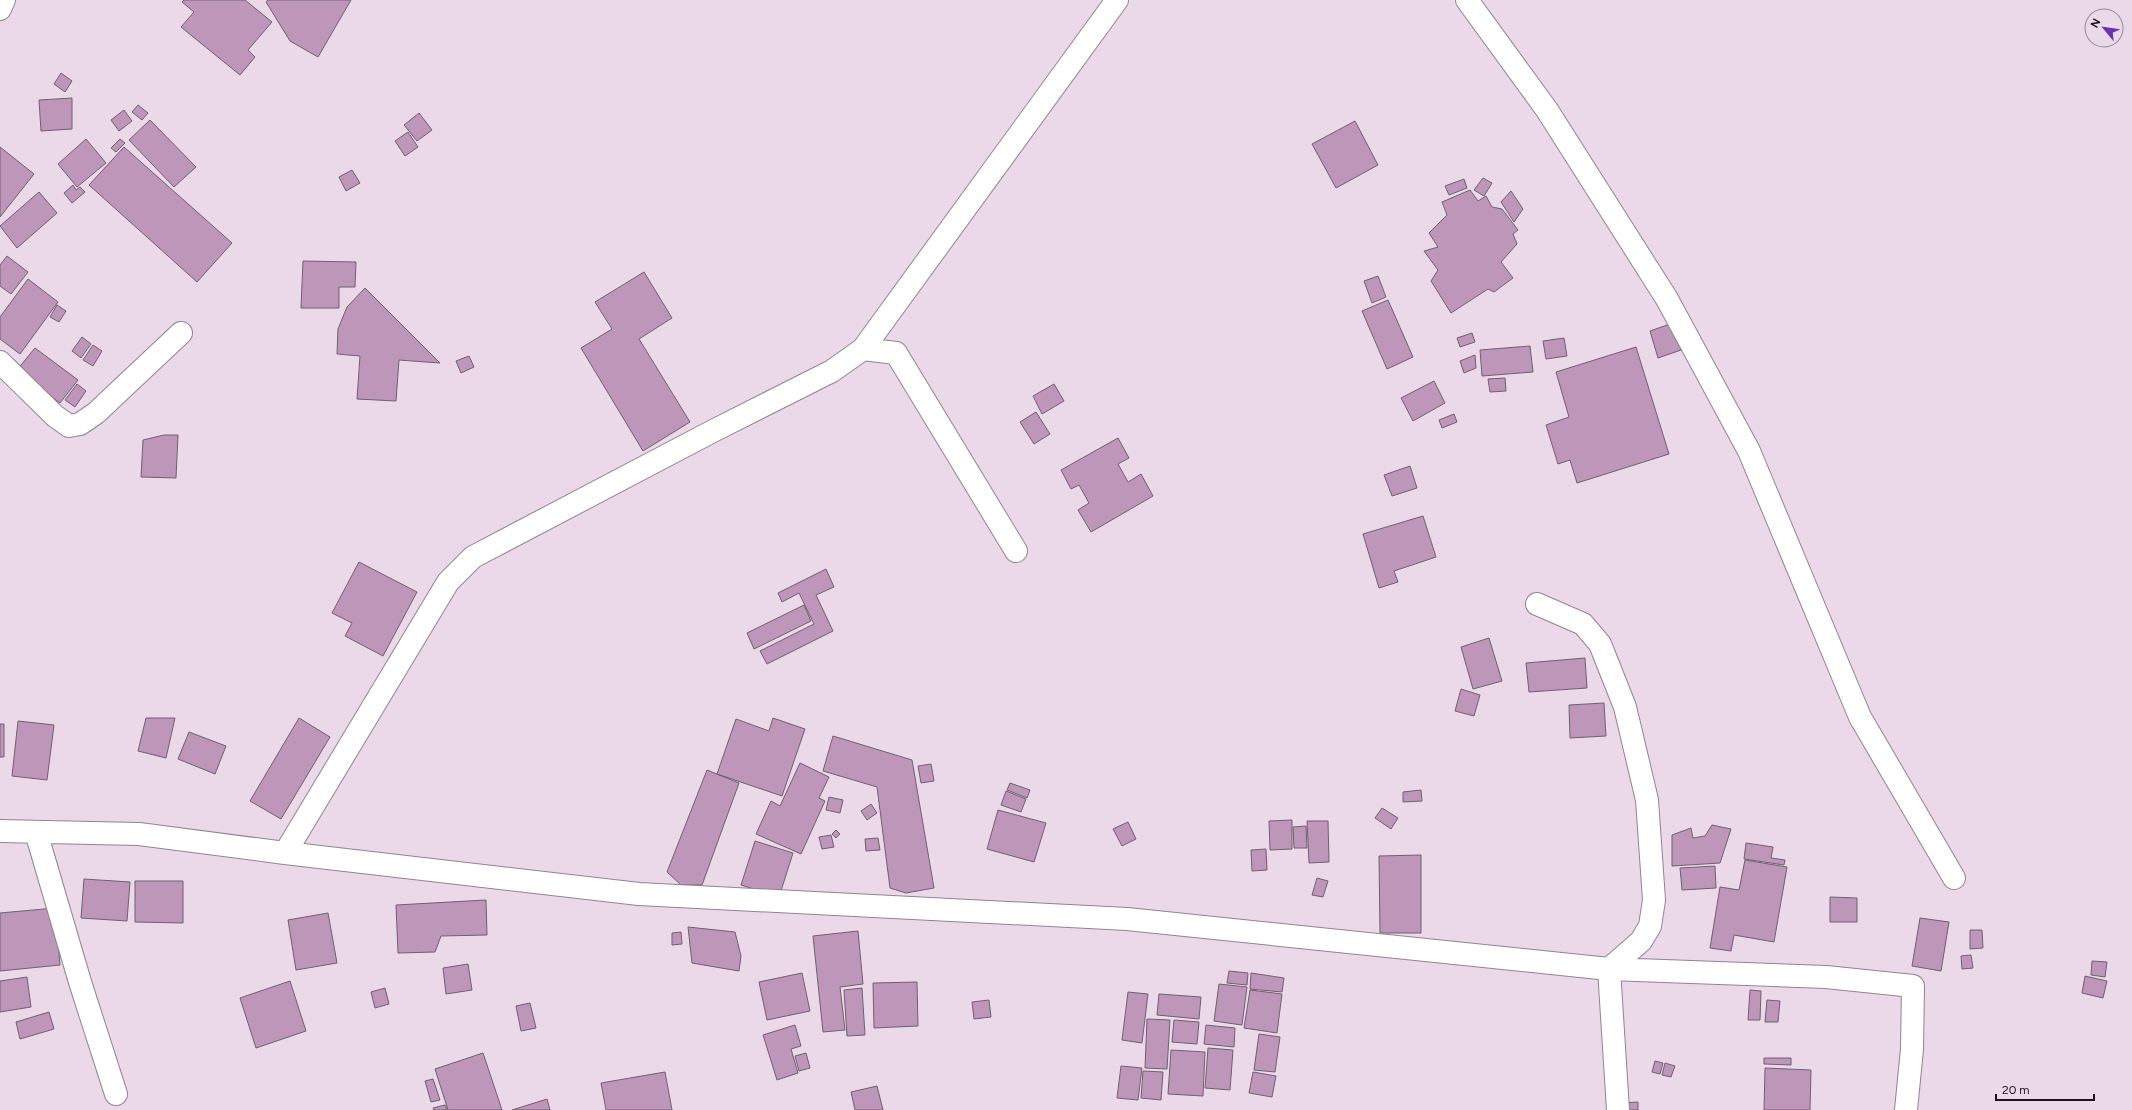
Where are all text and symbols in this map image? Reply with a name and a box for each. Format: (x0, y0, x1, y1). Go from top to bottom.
north arrow (2084, 8, 2124, 48)
text: N (2088, 17, 2103, 30)
scale bar (1996, 1076, 2094, 1102)
text: 20 m (2002, 1083, 2030, 1097)

